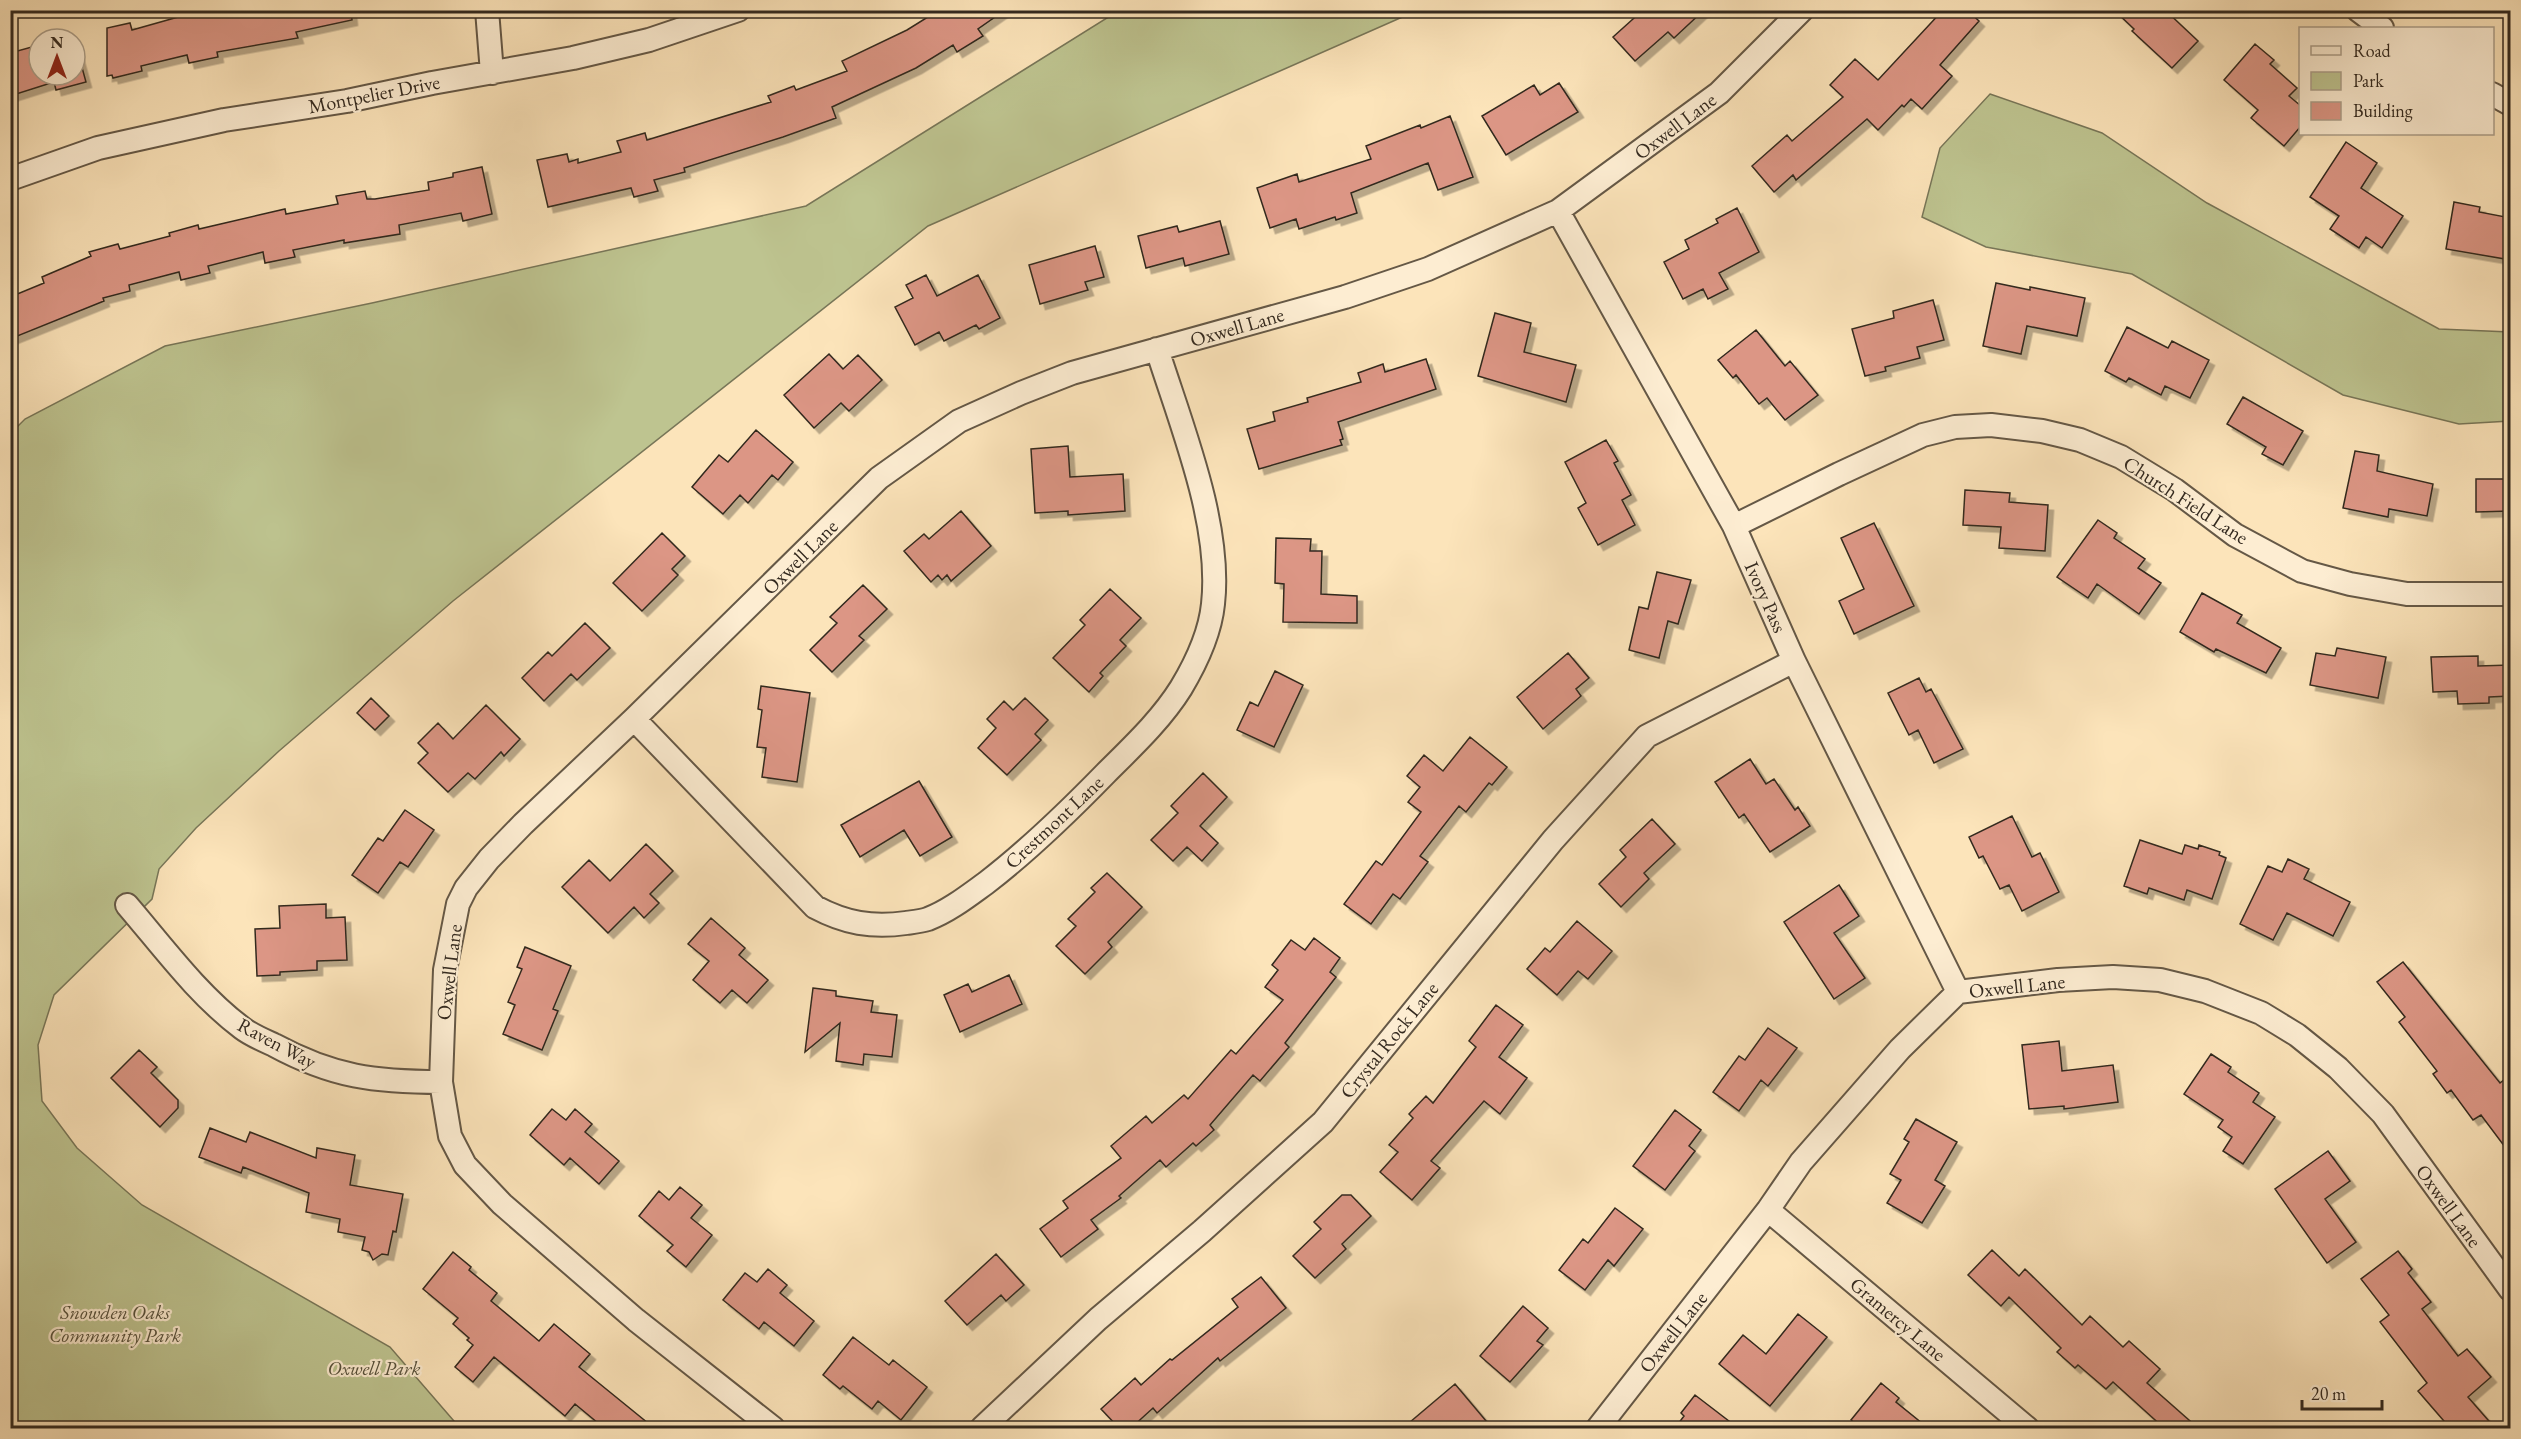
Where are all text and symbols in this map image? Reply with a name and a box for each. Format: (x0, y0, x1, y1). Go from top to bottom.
north arrow (27, 27, 87, 87)
legend (2299, 27, 2494, 135)
text: N (51, 32, 64, 53)
text: Road (2353, 39, 2392, 62)
street label: Montpelier Drive (306, 68, 442, 119)
text: Park (2353, 69, 2384, 92)
street label: Oxwell Lane (1629, 86, 1722, 165)
text: Building (2353, 99, 2413, 122)
street label: Oxwell Lane (1187, 301, 1287, 353)
street label: Church Field Lane (2119, 450, 2254, 550)
street label: Oxwell Lane (757, 514, 843, 600)
street label: Ivory Pass (1739, 557, 1793, 637)
street label: Crestmont Lane (999, 769, 1109, 874)
street label: Oxwell Lane (430, 922, 468, 1021)
street label: Oxwell Lane (1968, 968, 2067, 1004)
street label: Crystal Rock Lane (1334, 976, 1444, 1104)
street label: Raven Way (233, 1011, 321, 1075)
street label: Oxwell Lane (2410, 1159, 2488, 1253)
street label: Gramercy Lane (1845, 1271, 1952, 1367)
street label: Oxwell Lane (1633, 1286, 1713, 1378)
park label: Snowden Oaks Community Park (49, 1299, 181, 1348)
park label: Oxwell Park (327, 1355, 421, 1381)
scale bar (2302, 1373, 2382, 1411)
text: 20 m (2311, 1382, 2346, 1405)

